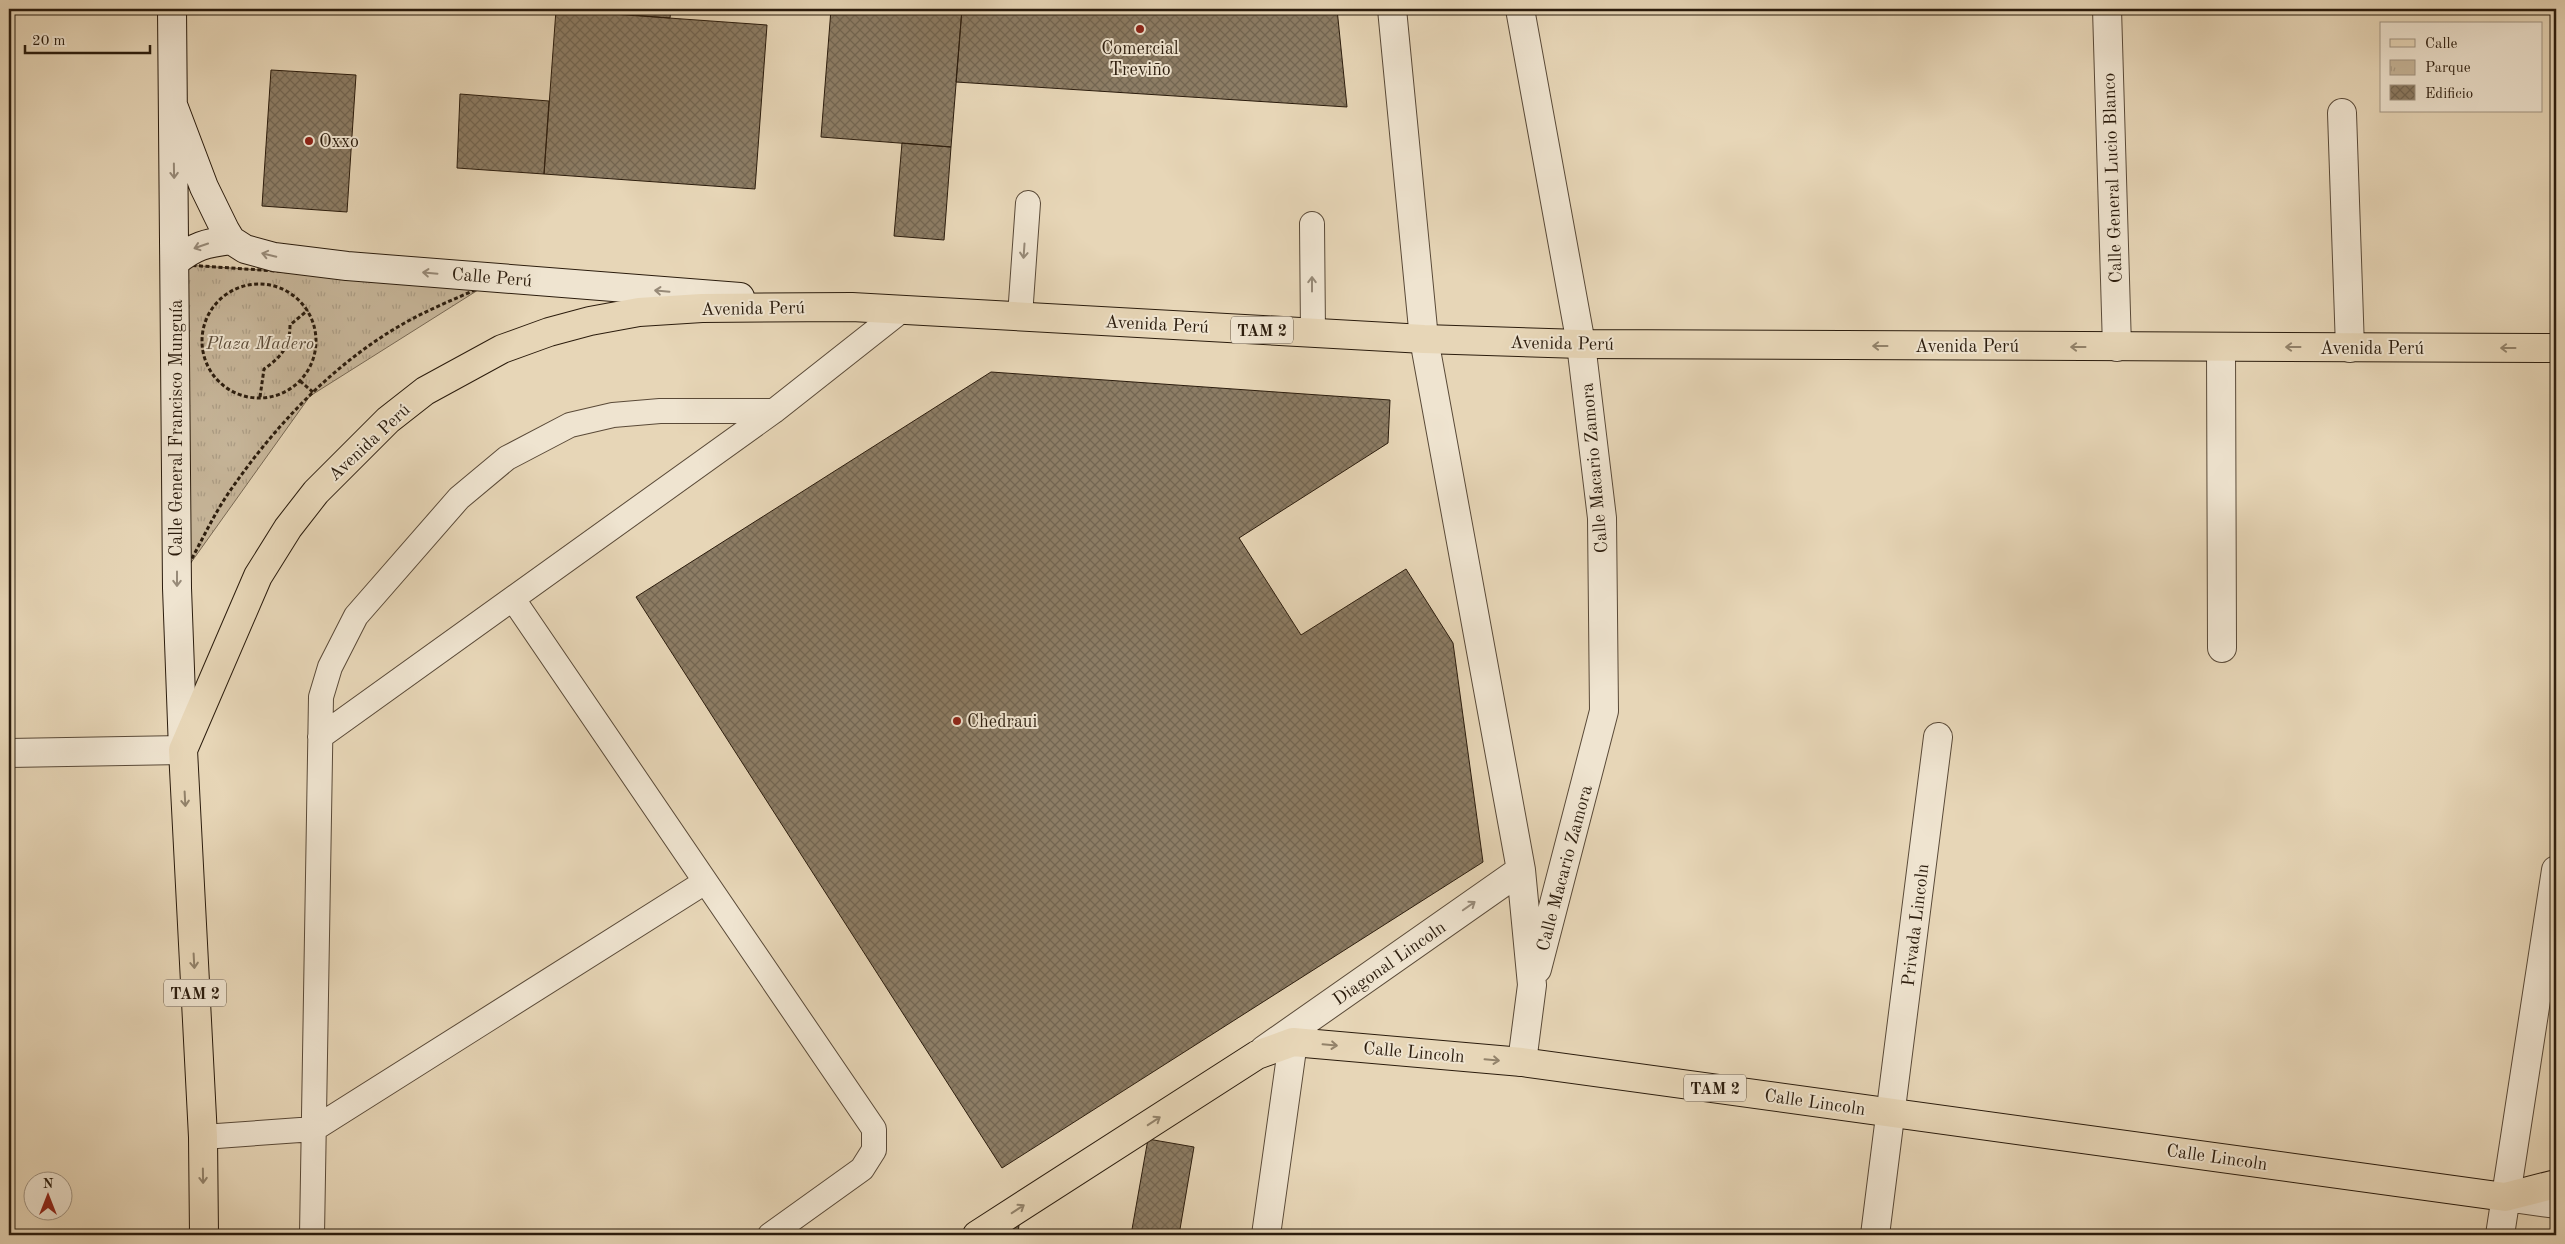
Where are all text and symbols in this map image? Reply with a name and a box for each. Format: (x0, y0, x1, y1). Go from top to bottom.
scale bar (25, 22, 150, 54)
legend (2380, 22, 2542, 112)
marker: Comercial Treviño (1134, 23, 1146, 35)
text: 20 m (32, 34, 66, 49)
text: Calle (2425, 37, 2458, 52)
place label: Comercial Treviño (1101, 40, 1179, 79)
text: Parque (2425, 61, 2471, 76)
street label: Calle General Lucio Blanco (2100, 72, 2126, 283)
text: Edificio (2425, 87, 2473, 102)
place label: Oxxo (319, 133, 359, 151)
marker: Oxxo (303, 135, 315, 147)
one-way arrow (169, 163, 179, 179)
one-way arrow (193, 242, 209, 251)
one-way arrow (1020, 243, 1029, 259)
one-way arrow (261, 250, 277, 259)
street label: Calle Perú (451, 266, 533, 291)
one-way arrow (422, 268, 438, 277)
one-way arrow (1307, 276, 1317, 292)
one-way arrow (654, 286, 670, 296)
street label: Calle General Francisco Munguía (168, 299, 186, 557)
street label: Avenida Perú (701, 299, 806, 319)
street label: Avenida Perú (1105, 313, 1210, 337)
road number: TAM 2 (1231, 316, 1293, 344)
street label: Avenida Perú (1510, 334, 1615, 354)
park label: Plaza Madero (205, 335, 314, 353)
street label: Avenida Perú (1915, 338, 2019, 356)
street label: Avenida Perú (2320, 340, 2424, 358)
one-way arrow (1872, 341, 1888, 351)
one-way arrow (2070, 342, 2086, 352)
one-way arrow (2285, 342, 2301, 352)
one-way arrow (2500, 343, 2516, 353)
street label: Calle Macario Zamora (1579, 382, 1611, 554)
street label: Avenida Perú (325, 400, 414, 485)
one-way arrow (172, 570, 182, 587)
place label: Chedraui (967, 713, 1037, 731)
marker: Chedraui (951, 715, 963, 727)
street label: Calle Macario Zamora (1534, 783, 1596, 953)
one-way arrow (181, 790, 190, 806)
street label: Privada Lincoln (1900, 862, 1932, 988)
one-way arrow (1462, 901, 1475, 912)
street label: Diagonal Lincoln (1330, 918, 1449, 1009)
one-way arrow (189, 953, 198, 969)
road number: TAM 2 (164, 980, 226, 1006)
one-way arrow (1322, 1040, 1338, 1050)
street label: Calle Lincoln (1362, 1040, 1466, 1066)
one-way arrow (1483, 1055, 1499, 1064)
road number: TAM 2 (1684, 1074, 1746, 1102)
street label: Calle Lincoln (1763, 1087, 1867, 1119)
one-way arrow (1147, 1116, 1161, 1126)
street label: Calle Lincoln (2165, 1142, 2269, 1174)
one-way arrow (198, 1167, 208, 1183)
north arrow (22, 1172, 72, 1222)
text: N (43, 1177, 54, 1191)
one-way arrow (1010, 1204, 1024, 1214)

